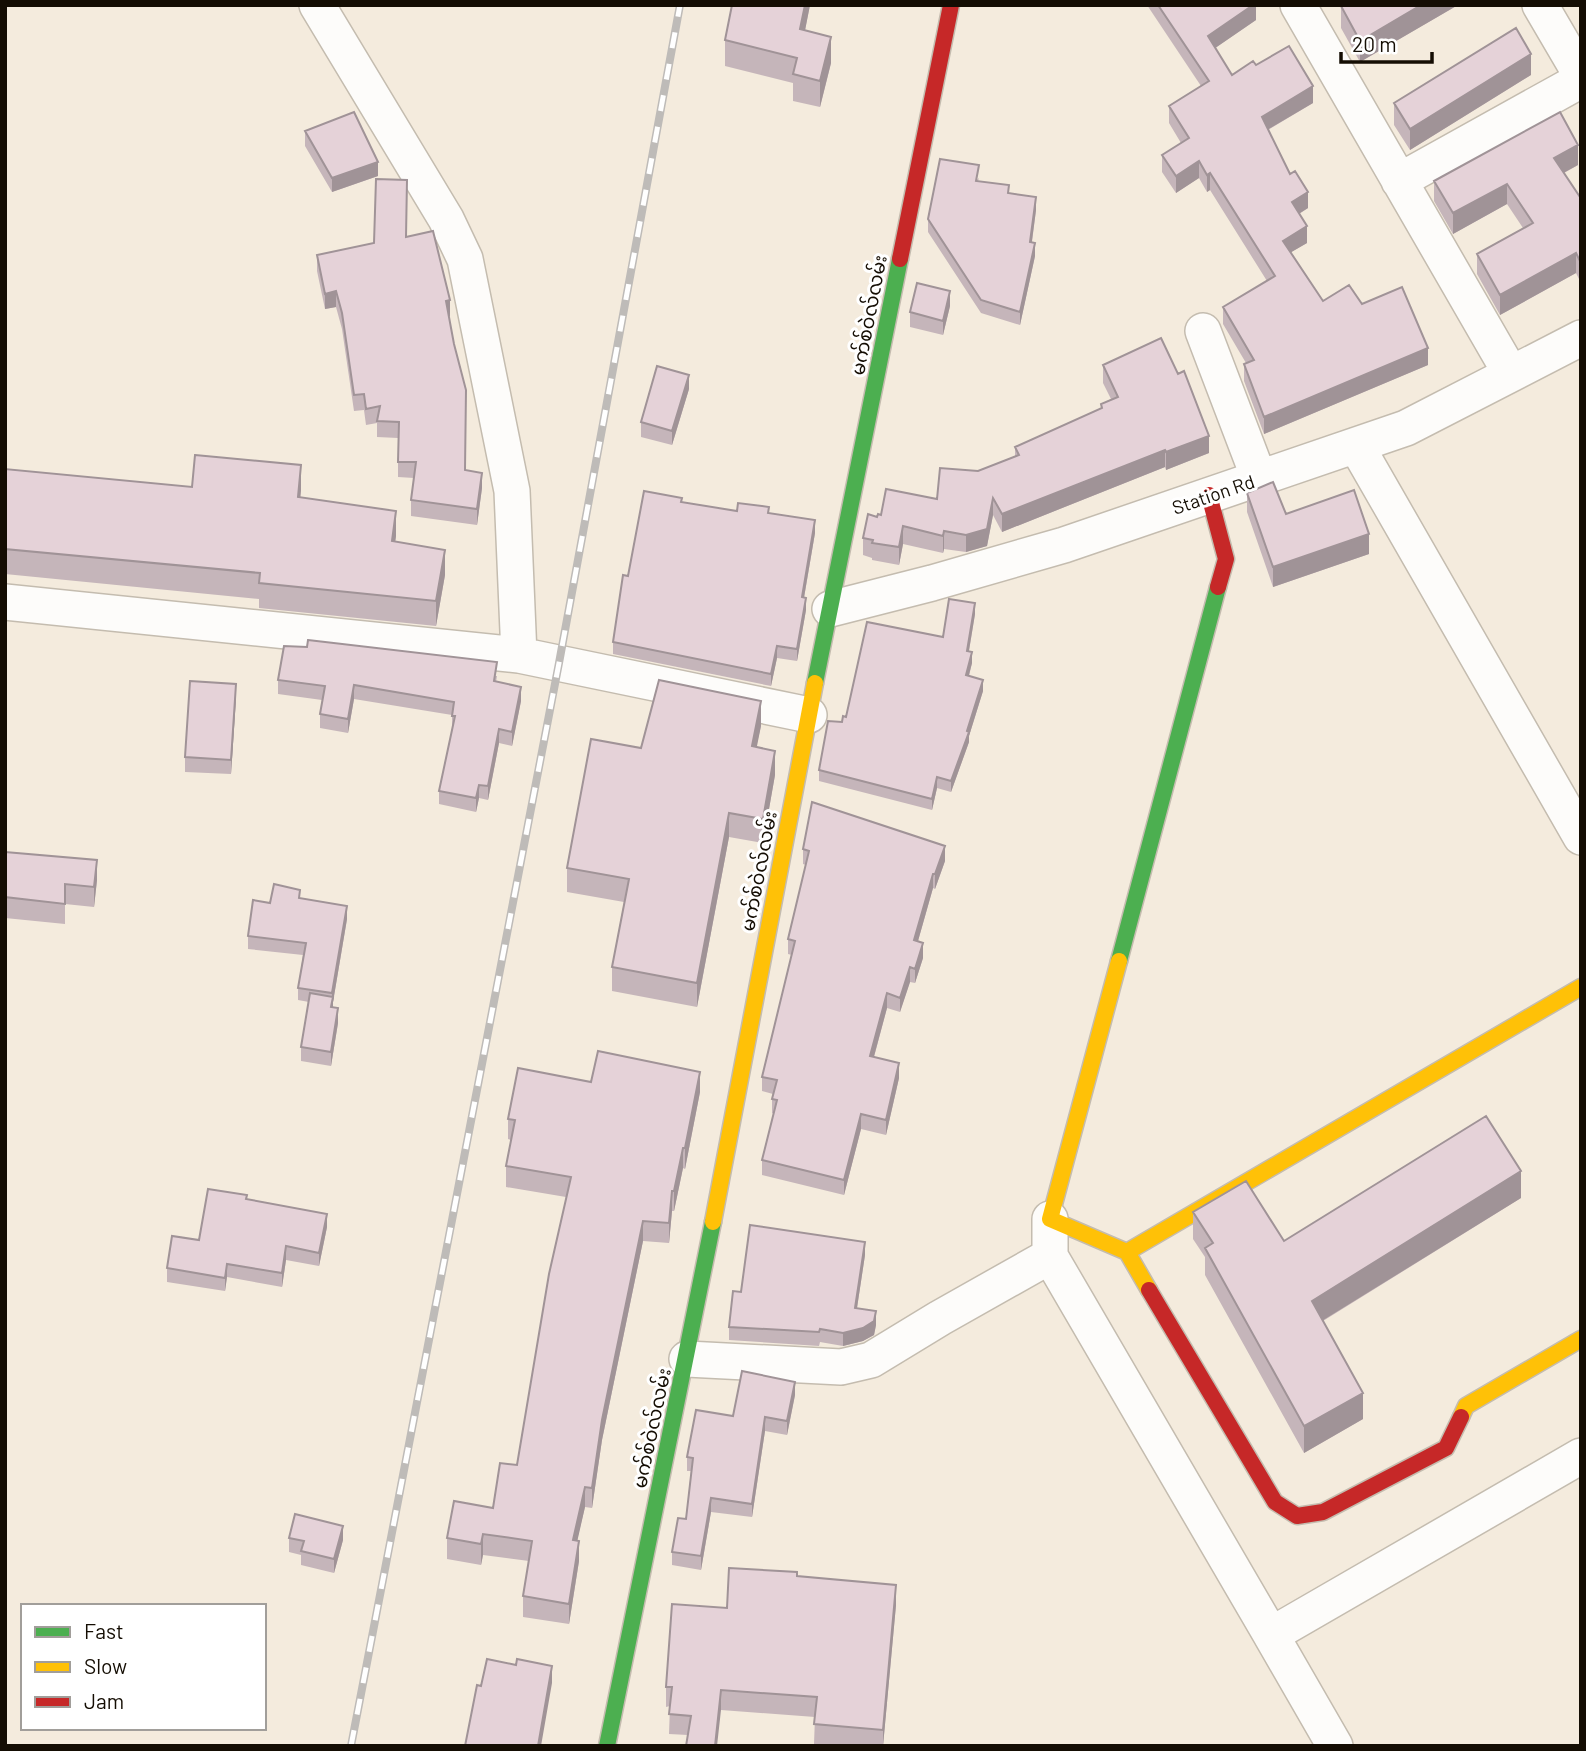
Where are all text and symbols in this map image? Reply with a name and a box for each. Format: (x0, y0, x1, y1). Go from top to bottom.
scale bar (1341, 21, 1432, 65)
text: 20 m (1352, 31, 1397, 56)
street label: မက်စ်ဝဲလ်လမ်း (843, 253, 891, 377)
street label: Station Rd (1169, 469, 1257, 519)
street label: မက်စ်ဝဲလ်လမ်း (733, 809, 781, 933)
street label: မက်စ်ဝဲလ်လမ်း (625, 1366, 675, 1490)
legend (21, 1604, 266, 1730)
text: Fast (84, 1618, 124, 1643)
text: Slow (84, 1653, 127, 1678)
text: Jam (84, 1688, 124, 1713)

